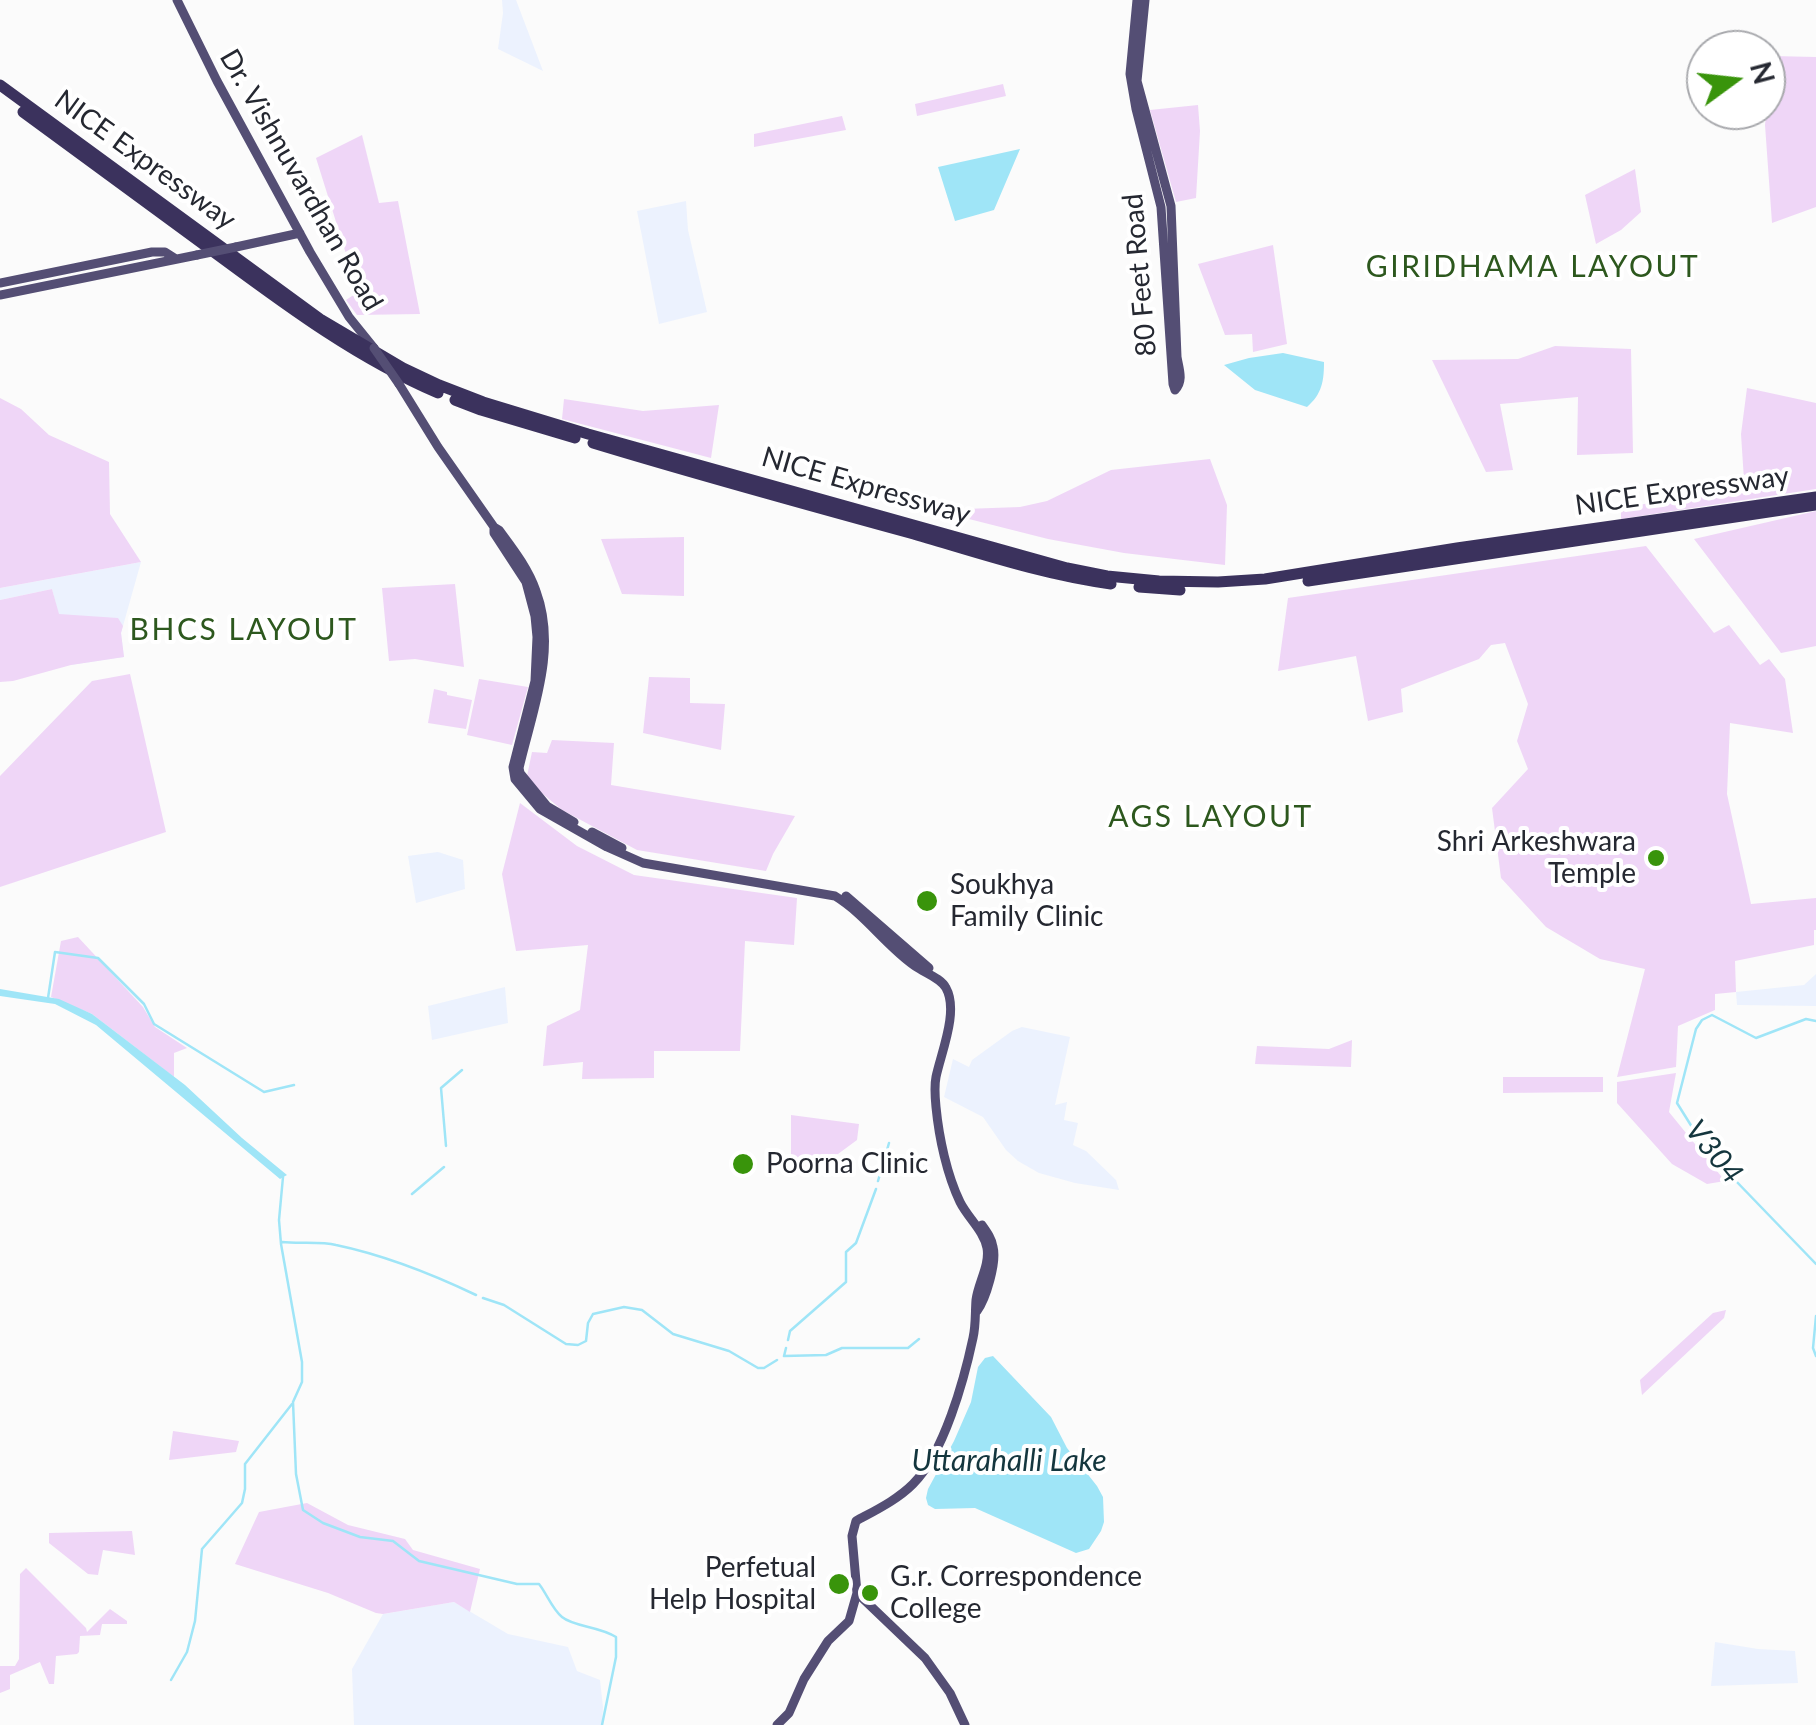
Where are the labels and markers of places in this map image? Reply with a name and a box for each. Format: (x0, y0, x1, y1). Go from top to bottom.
place label: Shri Arkeshwara Temple (1437, 825, 1636, 891)
marker: Shri Arkeshwara Temple (1645, 847, 1667, 869)
place label: Soukhya Family Clinic (950, 868, 1103, 934)
marker: Soukhya Family Clinic (914, 888, 940, 914)
place label: Poorna Clinic (766, 1147, 928, 1181)
marker: Poorna Clinic (730, 1151, 756, 1177)
place label: Perfetual Help Hospital (649, 1551, 816, 1617)
place label: G.r. Correspondence College (890, 1560, 1142, 1626)
marker: Perfetual Help Hospital (826, 1571, 852, 1597)
marker: G.r. Correspondence College (859, 1582, 881, 1604)

